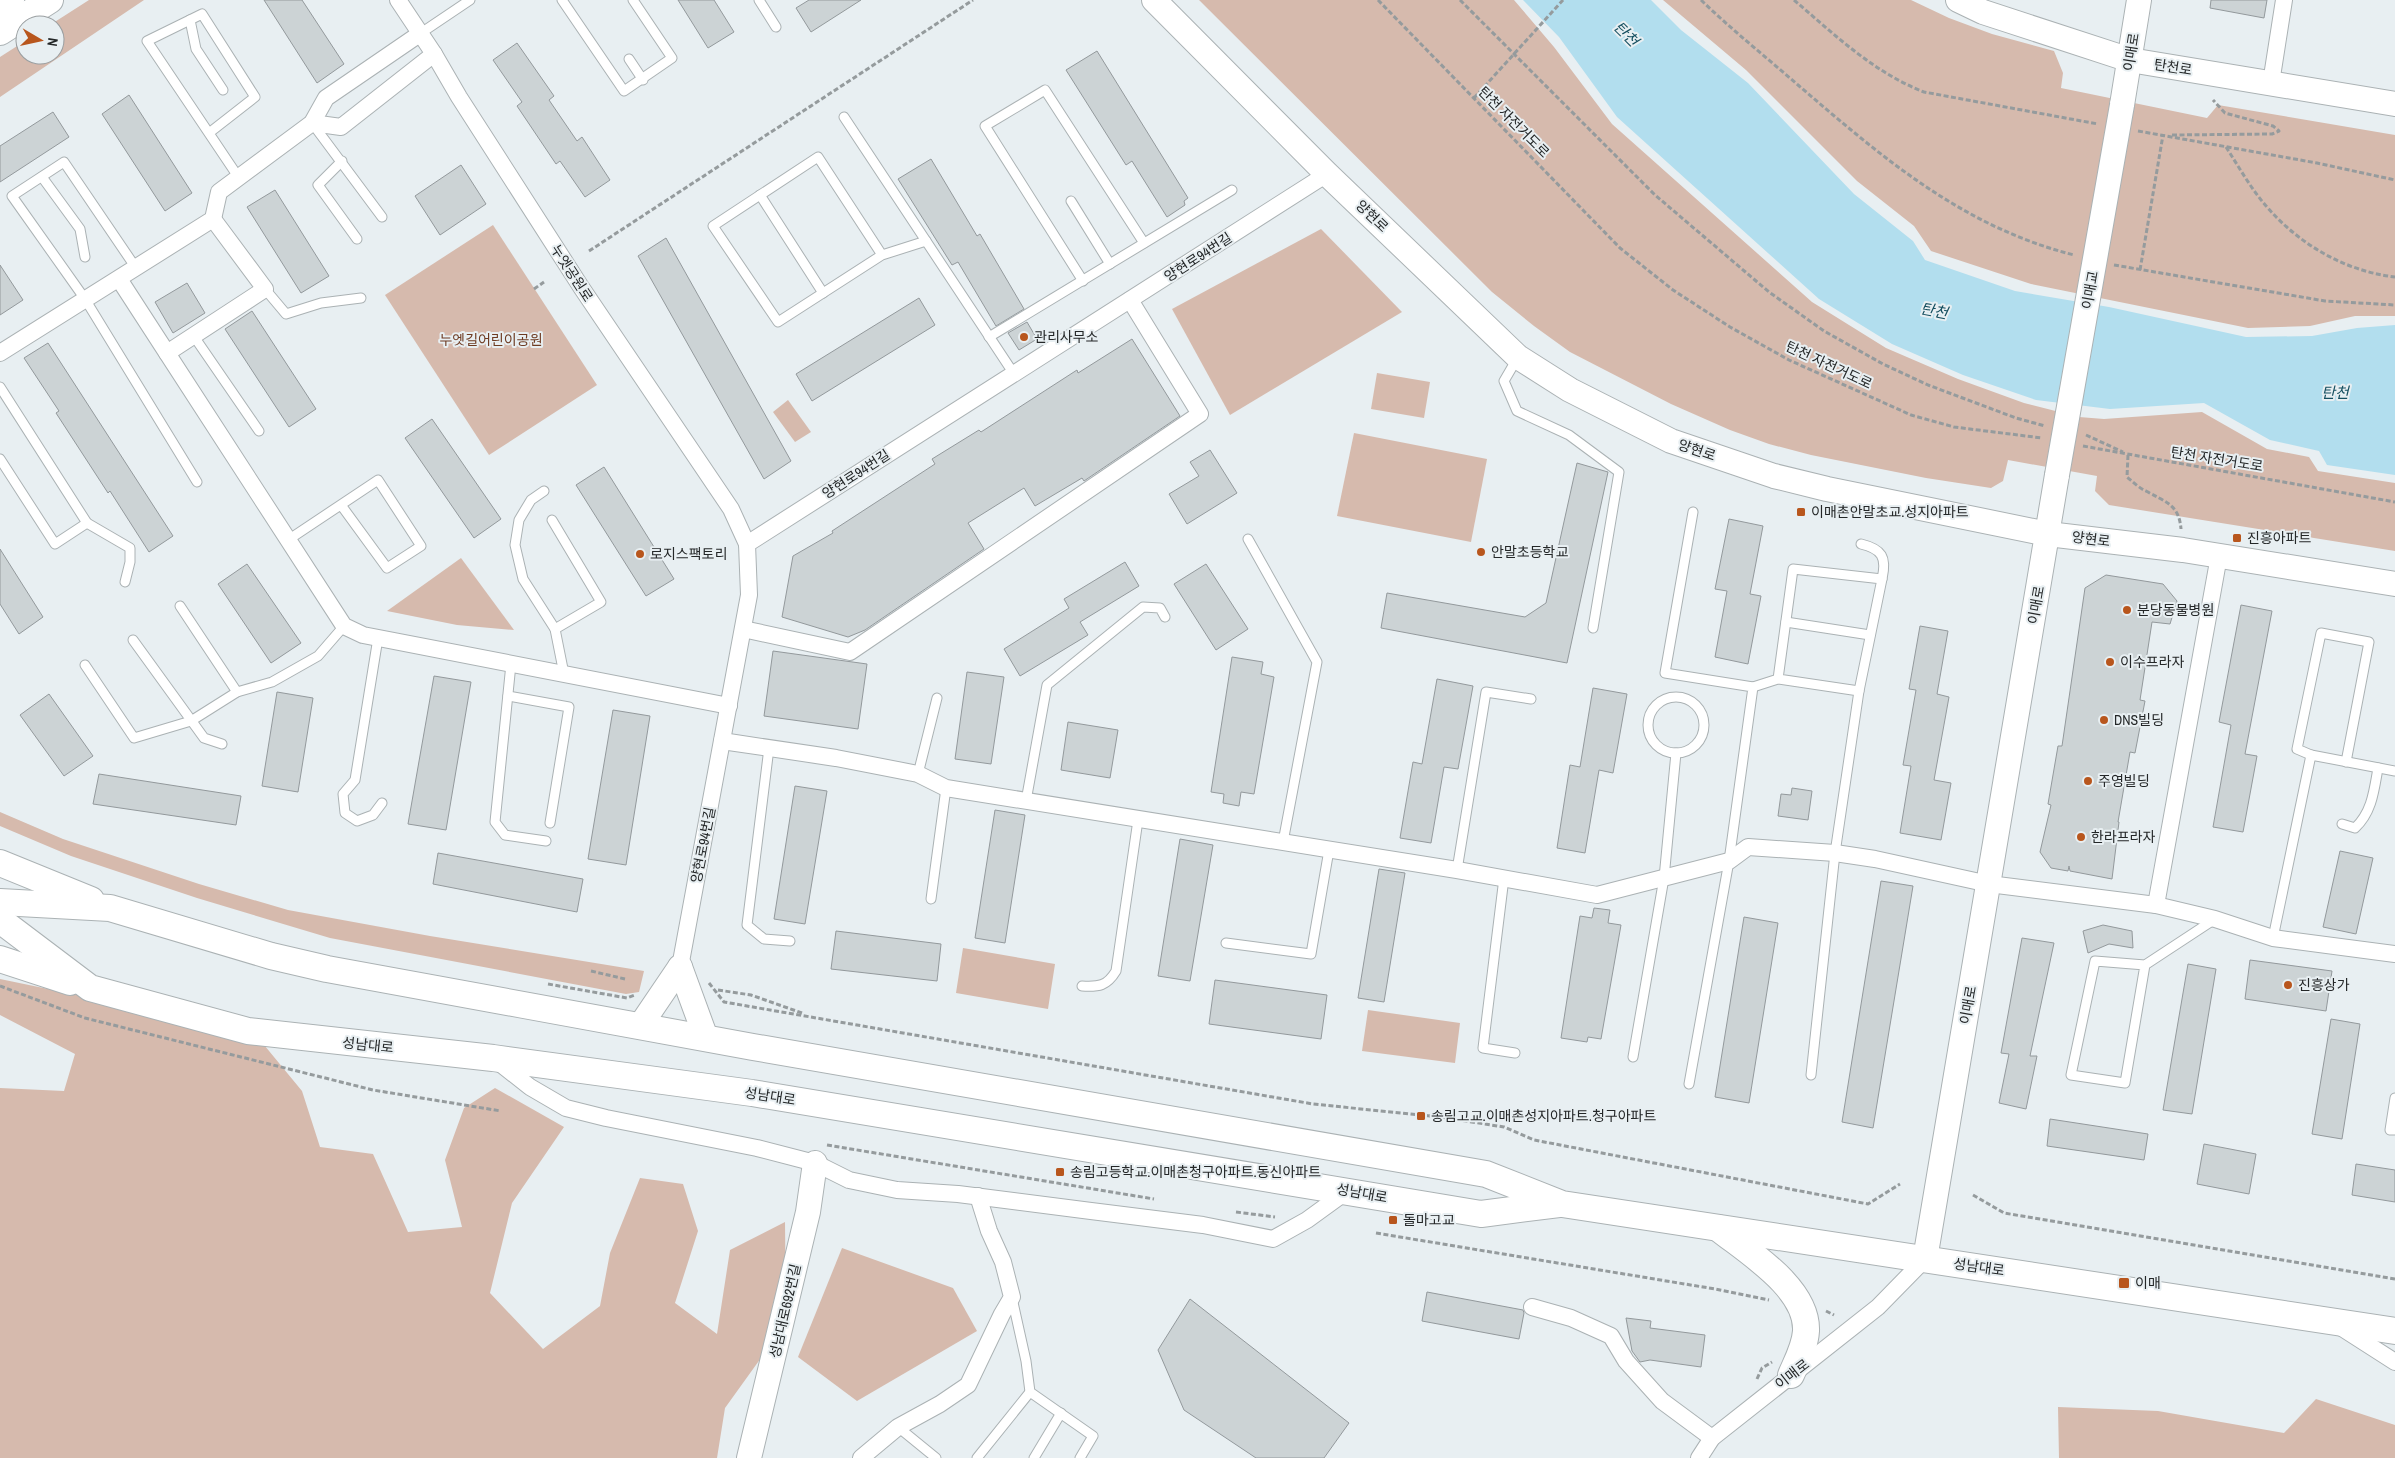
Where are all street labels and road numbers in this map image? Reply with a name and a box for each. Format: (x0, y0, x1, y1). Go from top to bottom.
street label: 이매로 (2119, 31, 2143, 72)
street label: 탄천로 (2153, 55, 2194, 79)
street label: 탄천 자전거도로 (1475, 83, 1553, 161)
street label: 양현로 (1352, 196, 1392, 236)
street label: 양현로94번길 (1161, 228, 1235, 286)
street label: 누엣공원로 (547, 241, 597, 305)
street label: 이매교 (2078, 269, 2102, 311)
street label: 탄천 자전거도로 (1783, 337, 1875, 393)
street label: 양현로 (1676, 435, 1718, 465)
street label: 탄천 자전거도로 (2169, 443, 2265, 475)
street label: 양현로94번길 (819, 445, 893, 503)
street label: 양현로 (2071, 528, 2111, 550)
street label: 이매로 (2024, 584, 2048, 626)
street label: 양현로94번길 (687, 805, 719, 885)
street label: 이매로 (1956, 984, 1980, 1026)
street label: 성남대로 (341, 1033, 395, 1057)
street label: 성남대로 (743, 1083, 797, 1109)
street label: 성남대로 (1335, 1180, 1389, 1206)
street label: 성남대로 (1952, 1255, 2006, 1280)
street label: 성남대로692번길 (765, 1262, 805, 1360)
street label: 이매로 (1771, 1355, 1813, 1393)

